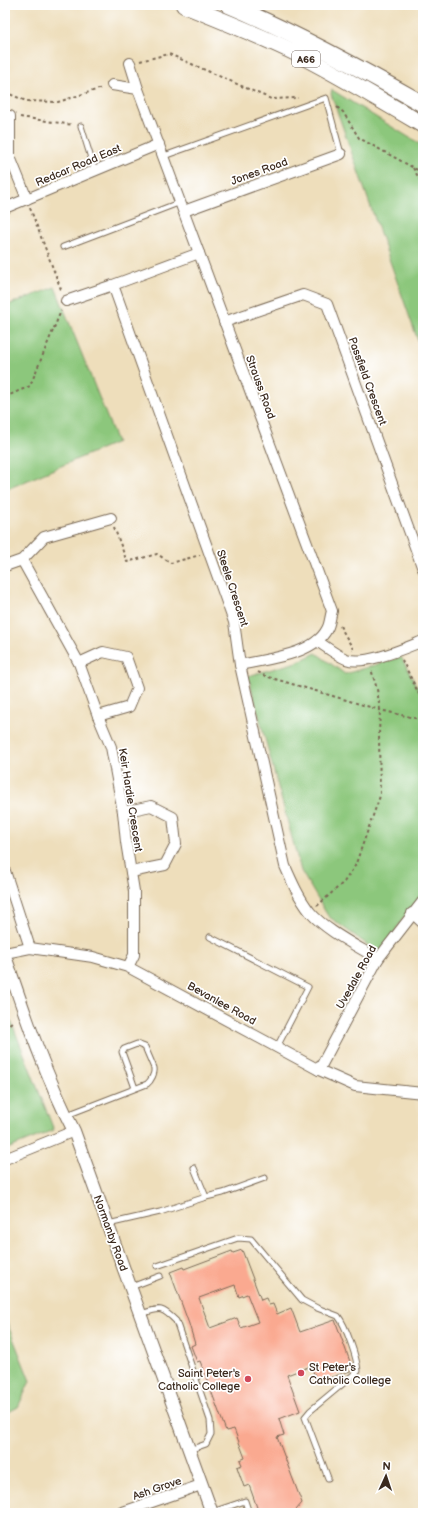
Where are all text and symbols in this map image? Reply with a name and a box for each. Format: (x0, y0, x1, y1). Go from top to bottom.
road number: A66 (292, 51, 320, 67)
street label: Redcar Road East (34, 141, 123, 189)
street label: Jones Road (229, 155, 289, 188)
street label: Passfield Crescent (346, 335, 390, 427)
street label: Strauss Road (243, 354, 278, 421)
street label: Steele Crescent (214, 548, 251, 629)
street label: Keir Hardie Crescent (116, 747, 145, 854)
street label: Uvedale Road (334, 943, 379, 1011)
street label: Bevanlee Road (185, 979, 258, 1028)
street label: Normanby Road (91, 1193, 130, 1273)
place label: St Peter's Catholic College (309, 1361, 391, 1387)
place label: Saint Peter's Catholic College (158, 1367, 241, 1393)
marker: St Peter's Catholic College (296, 1368, 306, 1378)
marker: Saint Peter's Catholic College (243, 1374, 253, 1384)
north arrow (366, 1456, 406, 1496)
text: N (382, 1460, 391, 1473)
street label: Ash Grove (131, 1474, 184, 1503)

